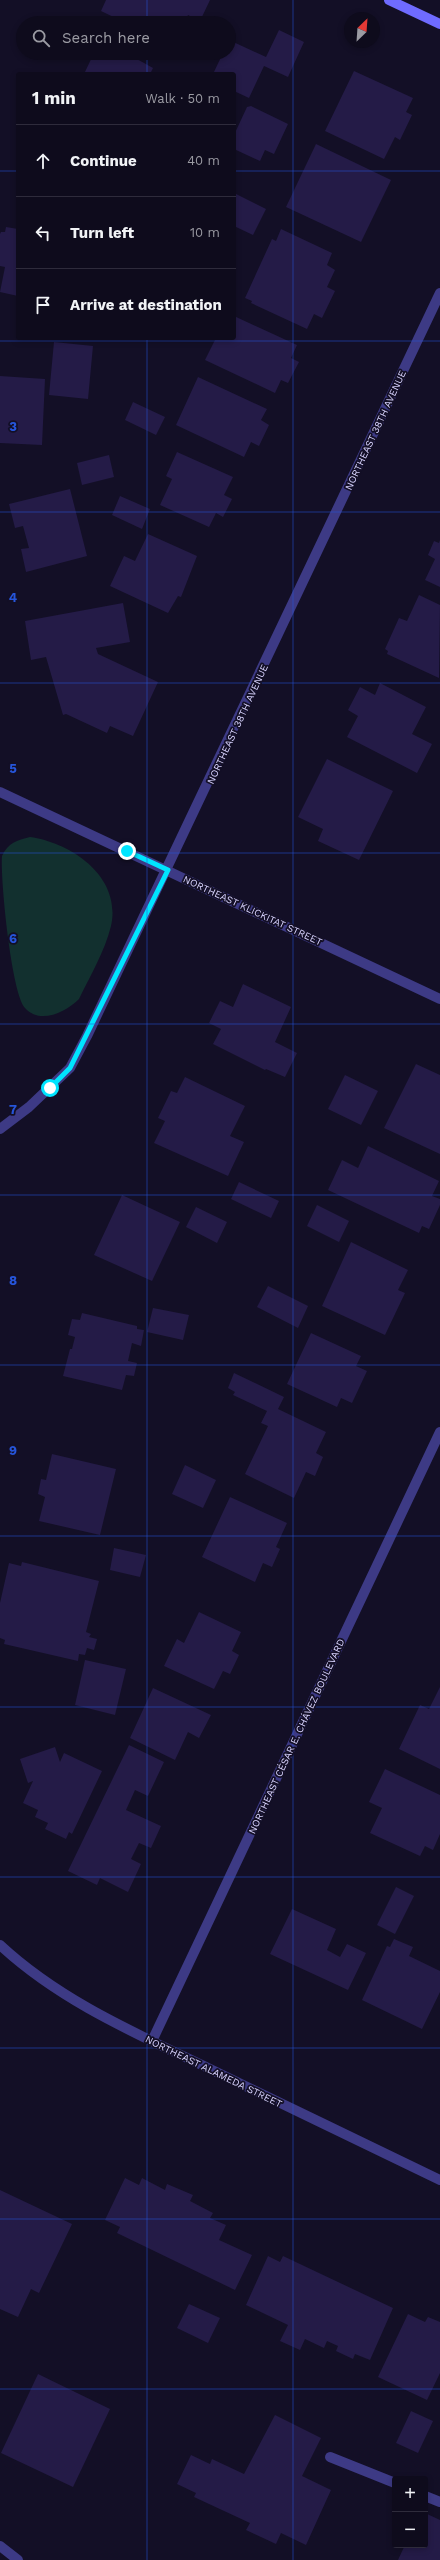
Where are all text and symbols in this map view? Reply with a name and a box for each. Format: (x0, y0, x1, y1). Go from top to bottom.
north arrow (344, 12, 380, 48)
search box (16, 16, 236, 60)
icon: search (30, 27, 52, 49)
text: Search here (62, 29, 150, 47)
text: 1 min (32, 88, 76, 108)
text: Walk · 50 m (145, 91, 220, 106)
icon: ahead (32, 150, 54, 172)
text: Continue (70, 152, 137, 170)
text: 40 m (187, 153, 220, 168)
icon: left (32, 222, 54, 244)
text: Turn left (70, 224, 134, 242)
text: 10 m (190, 225, 220, 240)
icon: arrive (32, 294, 54, 316)
text: Arrive at destination (70, 296, 222, 314)
street label: NORTHEAST 38TH AVENUE (343, 369, 408, 492)
text: 3 (9, 419, 17, 434)
text: 4 (9, 590, 18, 605)
street label: NORTHEAST 38TH AVENUE (205, 663, 270, 786)
text: 5 (9, 761, 17, 776)
route end (118, 842, 136, 860)
street label: NORTHEAST KLICKITAT STREET (181, 873, 324, 948)
text: 6 (9, 931, 17, 946)
route start (41, 1079, 59, 1097)
text: 7 (9, 1102, 17, 1117)
text: 8 (9, 1273, 17, 1288)
text: 9 (9, 1443, 17, 1458)
street label: NORTHEAST CÉSAR E. CHÁVEZ BOULEVARD (246, 1637, 347, 1836)
street label: NORTHEAST ALAMEDA STREET (144, 2033, 284, 2109)
map controls (392, 2476, 428, 2548)
button: + (392, 2476, 428, 2512)
button: − (392, 2512, 428, 2548)

